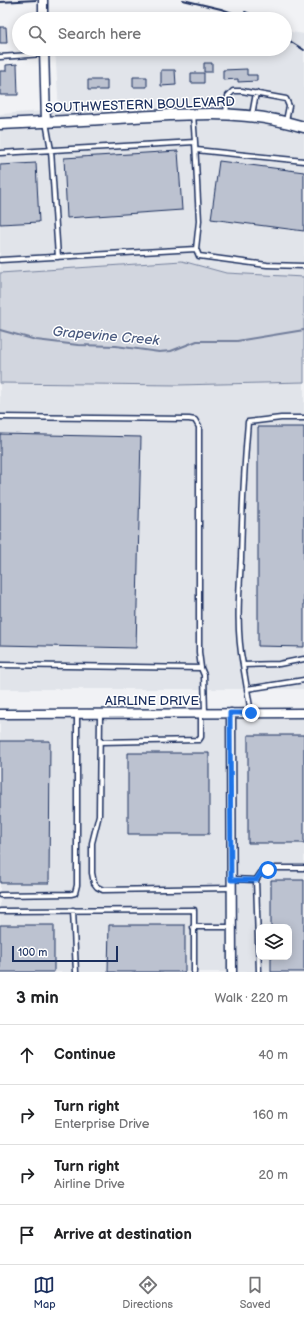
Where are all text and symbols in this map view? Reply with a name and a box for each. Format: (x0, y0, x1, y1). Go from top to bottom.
search box (12, 12, 292, 56)
icon: search (26, 23, 48, 45)
text: Search here (58, 25, 141, 44)
street label: SOUTHWESTERN BOULEVARD (45, 94, 235, 116)
water label: Grapevine Creek (52, 323, 161, 349)
street label: AIRLINE DRIVE (105, 693, 199, 709)
route end (242, 704, 260, 722)
route start (259, 861, 277, 879)
map controls (256, 924, 292, 960)
button: layers (256, 924, 292, 960)
scale bar (12, 944, 118, 963)
text: 100 m (18, 946, 47, 959)
text: 3 min (16, 988, 59, 1008)
text: Walk · 220 m (215, 990, 288, 1006)
icon: ahead (16, 1044, 38, 1066)
text: Continue (54, 1045, 116, 1064)
text: 40 m (258, 1047, 288, 1063)
text: Turn right (54, 1097, 119, 1116)
icon: right (16, 1104, 38, 1126)
text: 160 m (253, 1107, 288, 1123)
text: Enterprise Drive (54, 1116, 149, 1132)
text: Turn right (54, 1157, 119, 1176)
icon: right (16, 1164, 38, 1186)
text: 20 m (258, 1167, 288, 1183)
text: Airline Drive (54, 1176, 125, 1192)
icon: arrive (16, 1224, 38, 1246)
text: Arrive at destination (54, 1225, 192, 1244)
tab: Map (33, 1274, 56, 1311)
tab: Directions (122, 1274, 173, 1311)
tab: Saved (240, 1274, 271, 1311)

